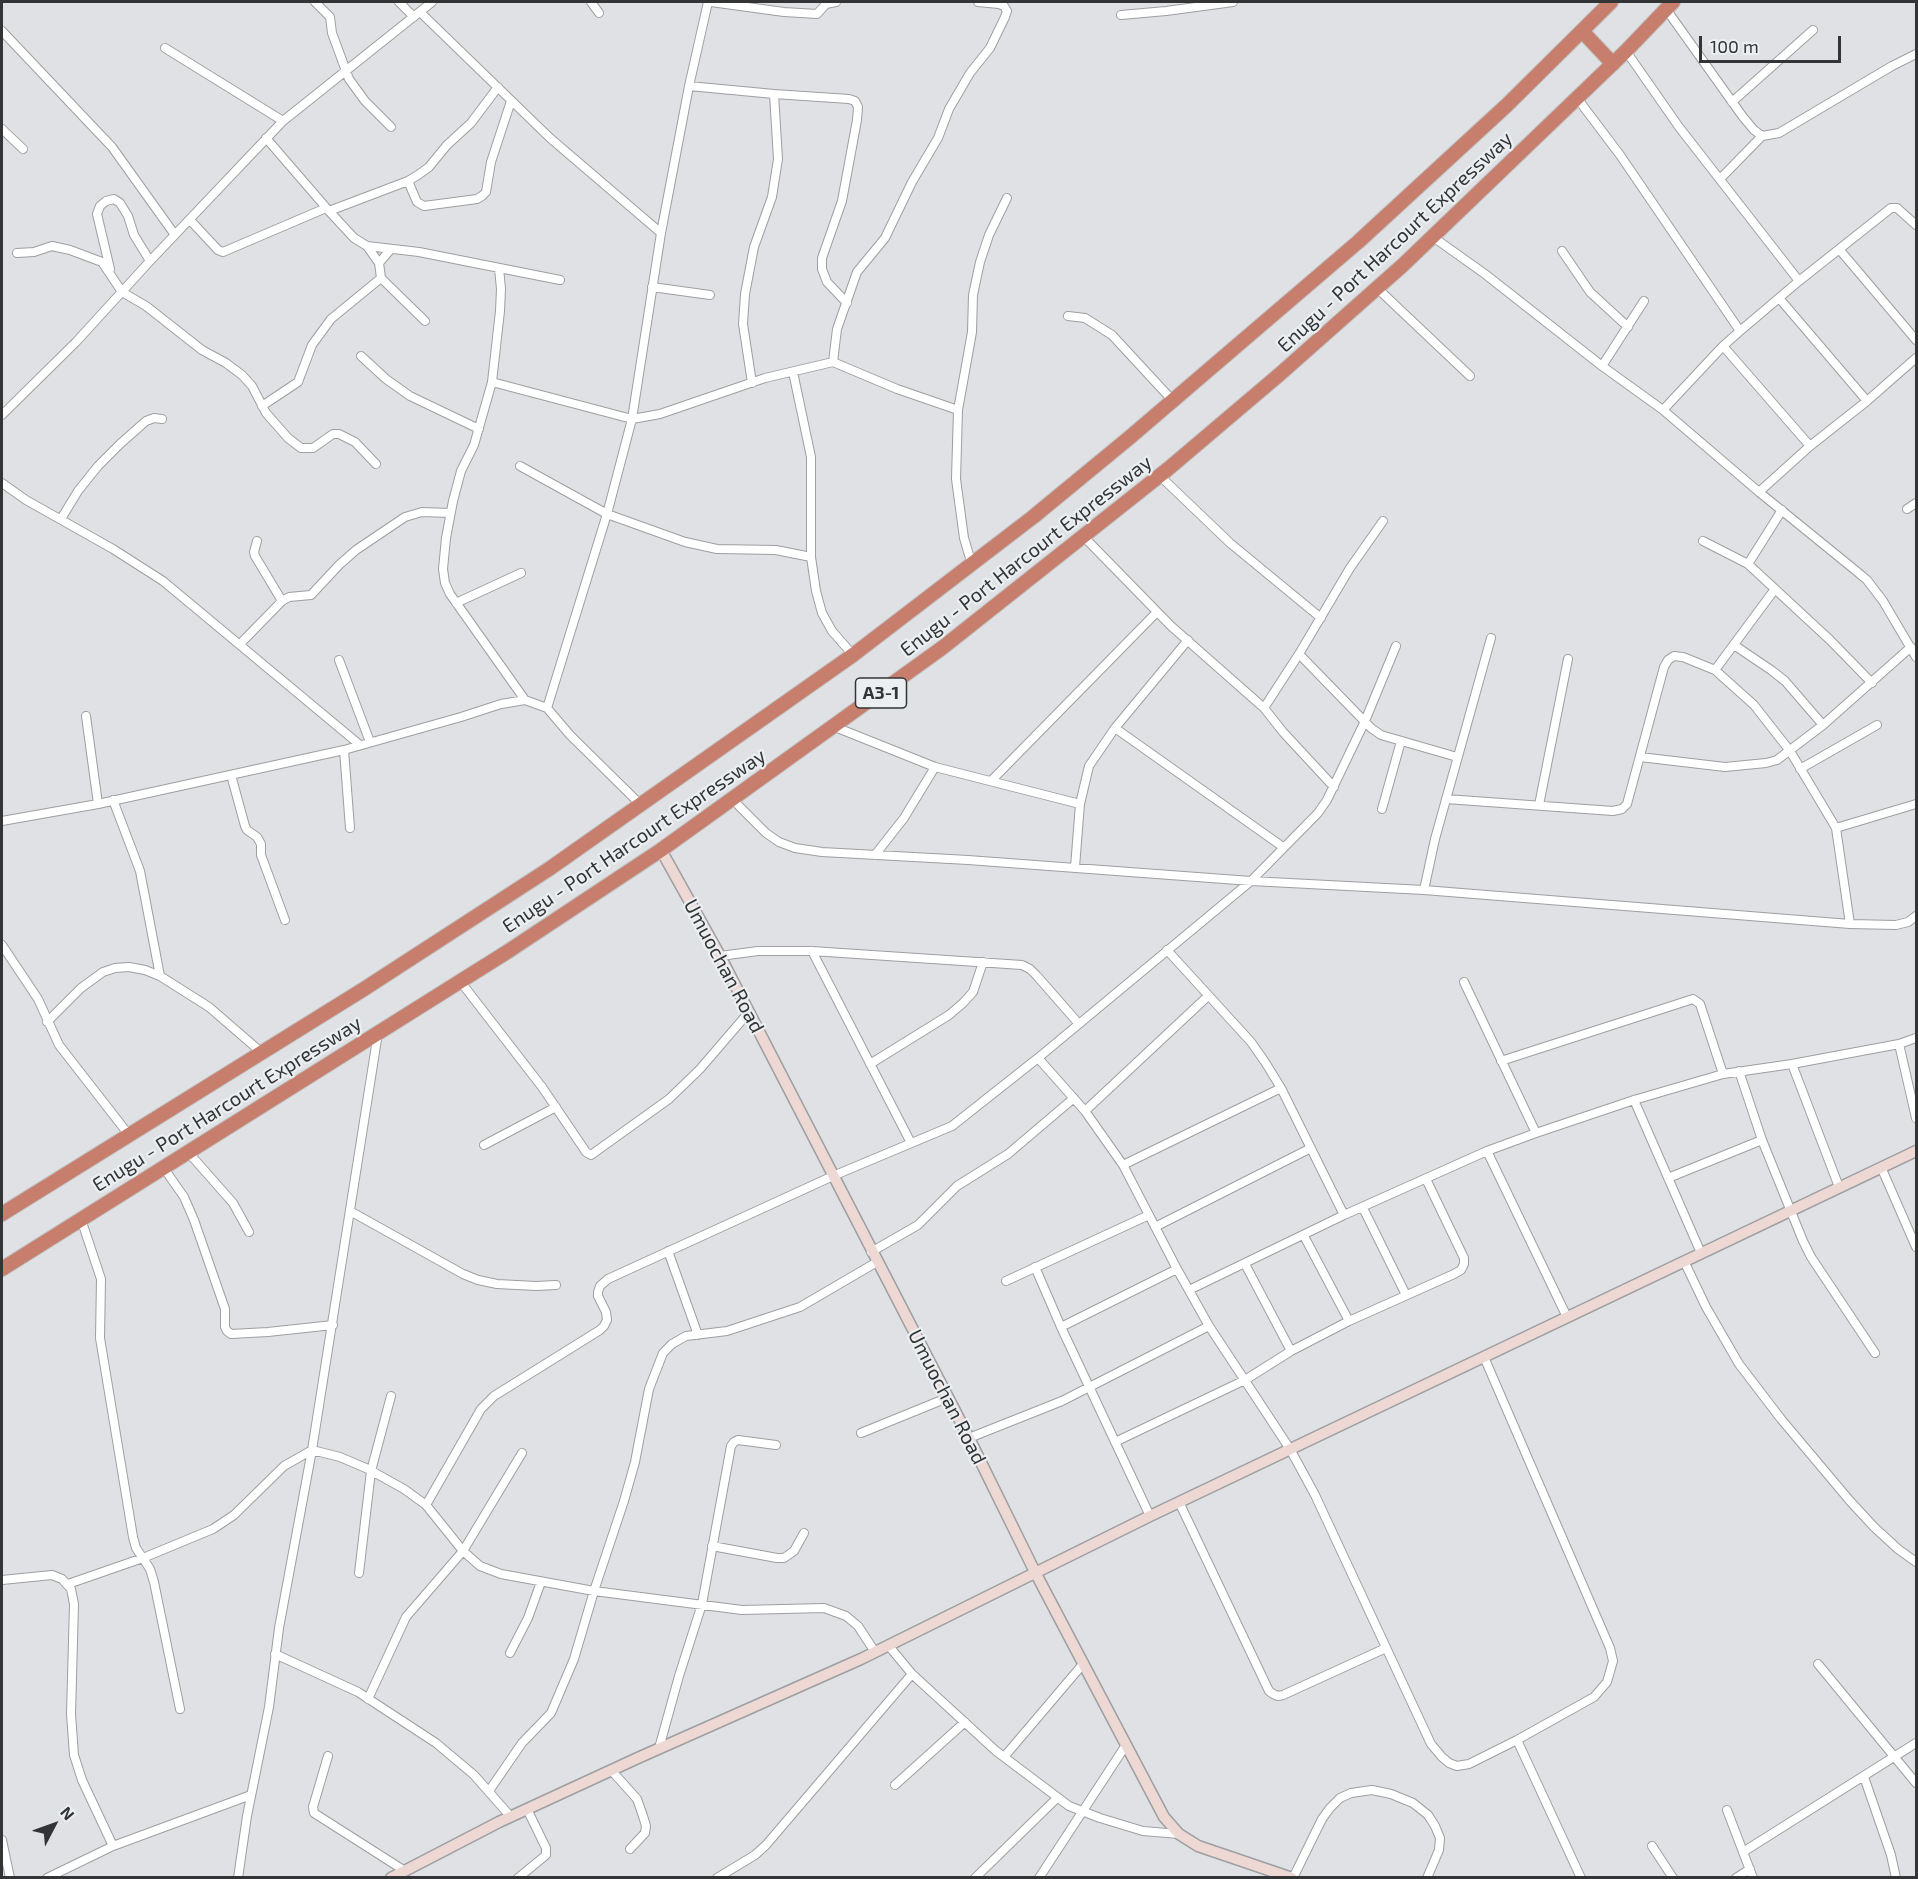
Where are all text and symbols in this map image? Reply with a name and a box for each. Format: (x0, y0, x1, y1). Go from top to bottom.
scale bar (1702, 24, 1844, 62)
text: 100 m (1710, 35, 1759, 57)
street label: Enugu - Port Harcourt Expressway (1273, 127, 1517, 357)
street label: Enugu - Port Harcourt Expressway (895, 450, 1157, 662)
road number: A3-1 (856, 678, 906, 708)
street label: Enugu - Port Harcourt Expressway (498, 744, 770, 938)
street label: Umuochan Road (679, 895, 769, 1037)
street label: Enugu - Port Harcourt Expressway (88, 1011, 366, 1197)
street label: Umuochan Road (903, 1326, 991, 1468)
north arrow (24, 1795, 84, 1855)
text: N (57, 1802, 79, 1823)

